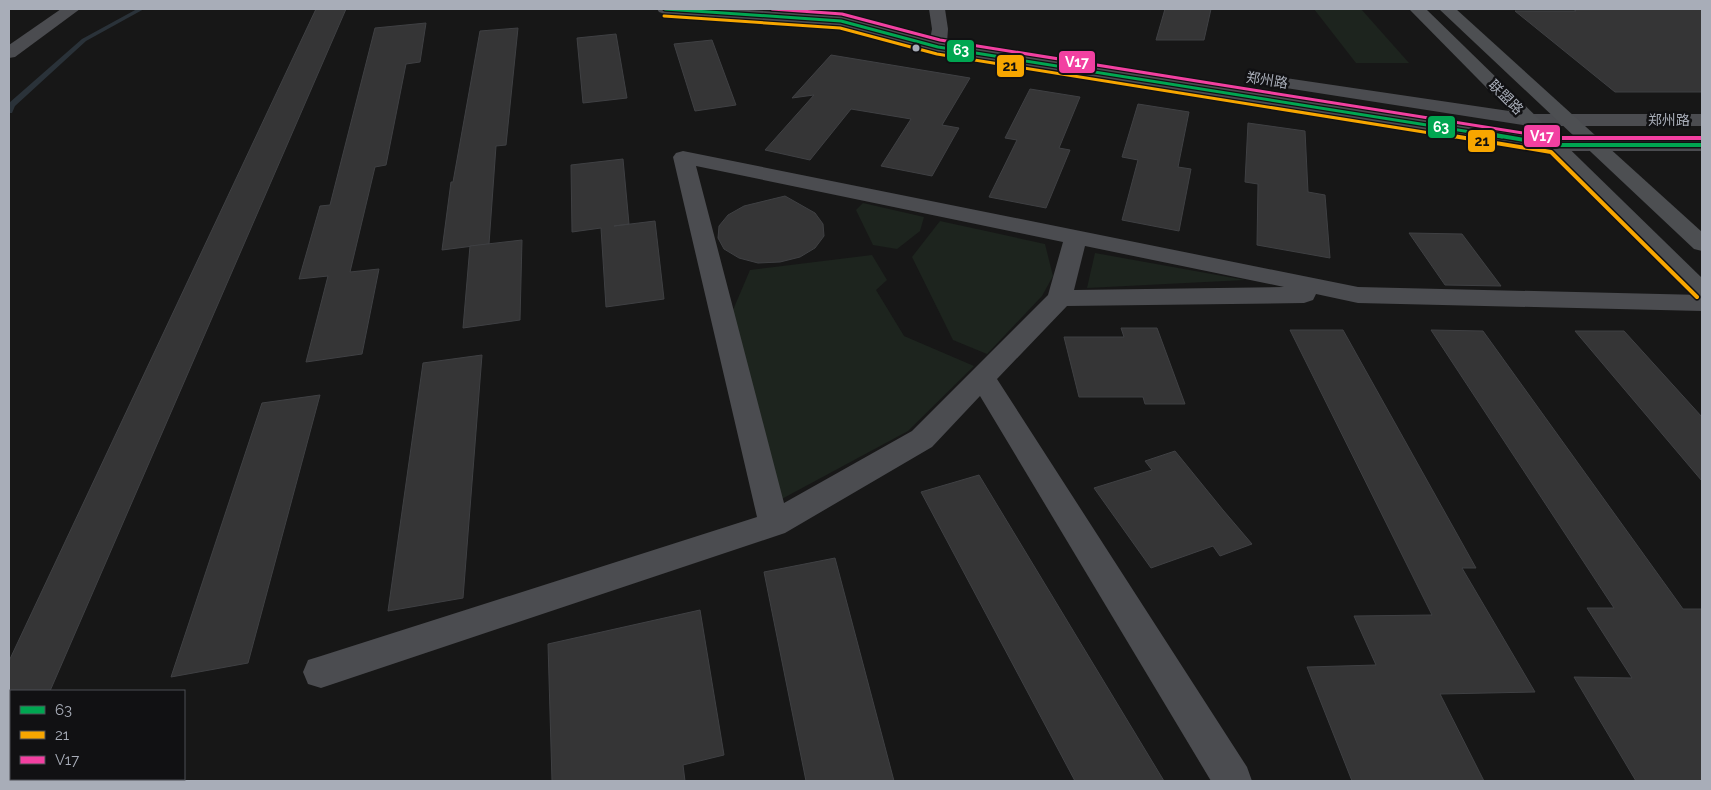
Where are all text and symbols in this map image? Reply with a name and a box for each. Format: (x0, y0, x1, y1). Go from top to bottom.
line badge: 63 (946, 39, 975, 63)
text: 63 (953, 42, 969, 58)
unlabelled marker (911, 43, 921, 53)
line badge: V17 (1058, 50, 1096, 74)
line badge: 21 (996, 54, 1025, 78)
text: V17 (1065, 54, 1089, 70)
text: 21 (1003, 58, 1017, 74)
street label: 郑州路 (1245, 69, 1289, 91)
street label: 联盟路 (1485, 76, 1527, 118)
street label: 郑州路 (1648, 112, 1690, 128)
line badge: 63 (1427, 115, 1456, 139)
text: 63 (1433, 119, 1449, 135)
line badge: V17 (1523, 124, 1561, 148)
text: V17 (1530, 128, 1554, 144)
line badge: 21 (1467, 129, 1496, 153)
text: 21 (1475, 133, 1489, 149)
legend (10, 690, 185, 780)
text: 63 (55, 701, 72, 719)
text: 21 (55, 726, 70, 744)
text: V17 (55, 751, 79, 769)

